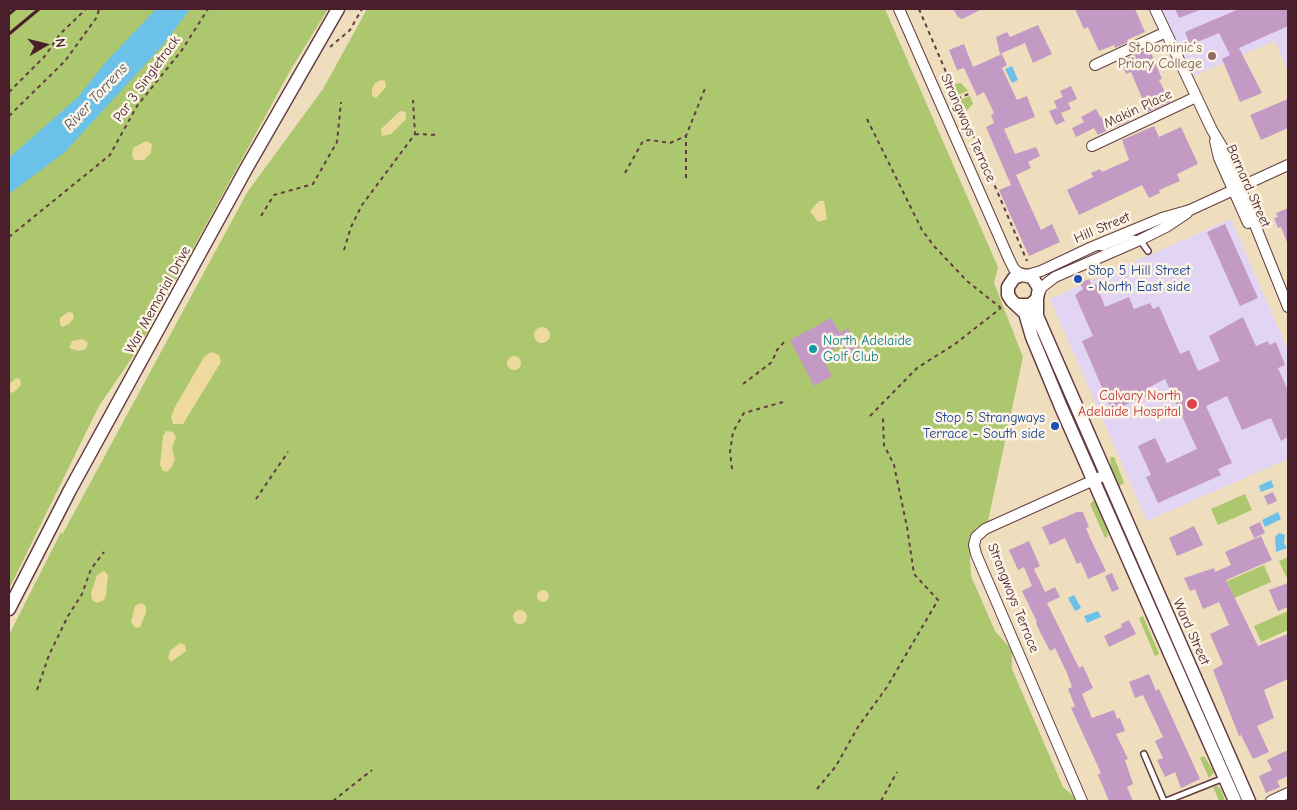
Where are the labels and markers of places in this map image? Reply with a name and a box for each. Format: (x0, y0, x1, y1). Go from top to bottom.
place label: St Dominic’s Priory College (1118, 40, 1202, 72)
marker: St Dominic’s Priory College (1206, 50, 1218, 62)
place label: Stop 5 Hill Street - North East side (1088, 263, 1190, 296)
marker: Stop 5 Hill Street - North East side (1072, 273, 1084, 285)
place label: North Adelaide Golf Club (823, 333, 912, 366)
marker: North Adelaide Golf Club (807, 343, 819, 355)
place label: Calvary North Adelaide Hospital (1078, 388, 1181, 421)
marker: Calvary North Adelaide Hospital (1185, 397, 1199, 411)
place label: Stop 5 Strangways Terrace - South side (923, 410, 1045, 442)
marker: Stop 5 Strangways Terrace - South side (1049, 420, 1061, 432)

